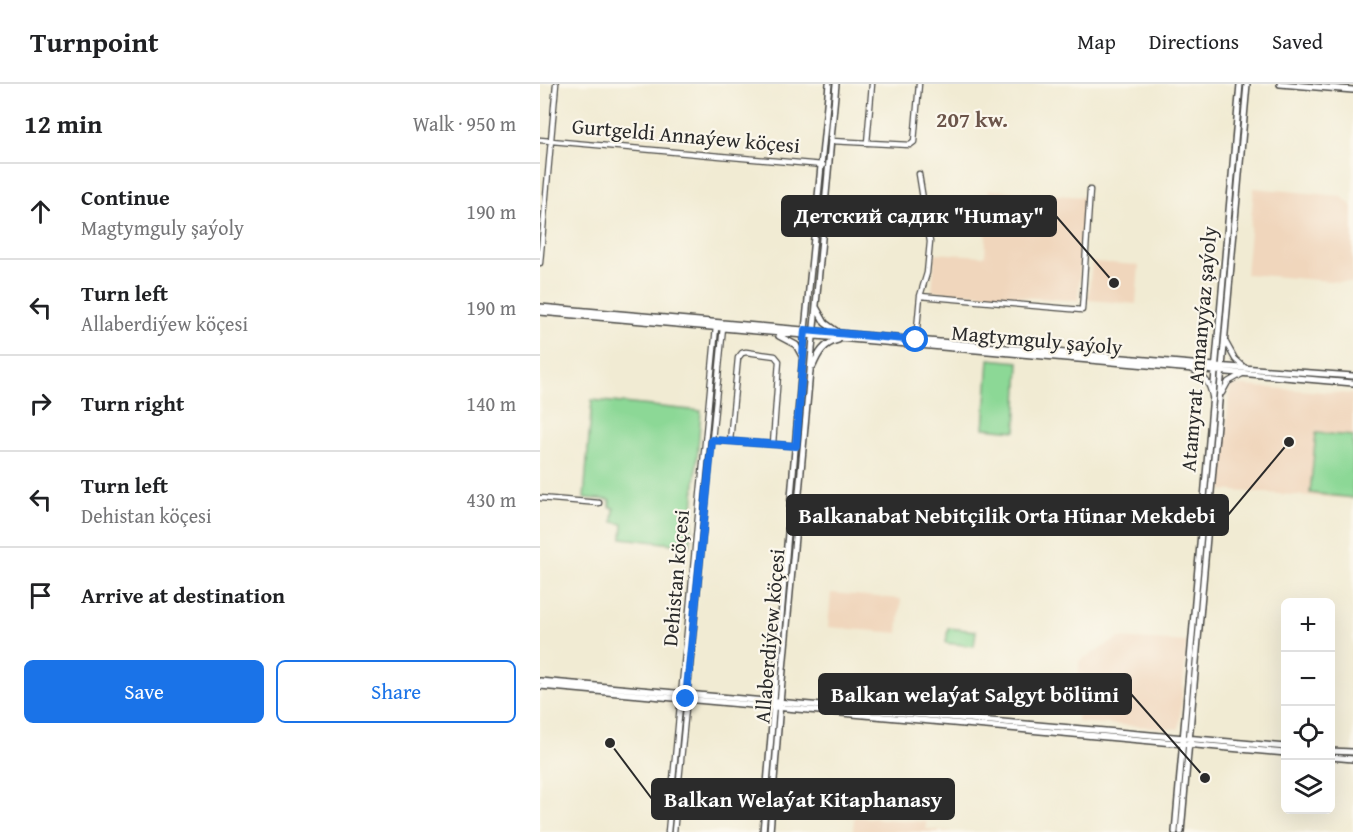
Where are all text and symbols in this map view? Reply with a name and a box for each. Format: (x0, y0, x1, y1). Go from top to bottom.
text: Turnpoint (30, 21, 159, 62)
text: Map (1077, 26, 1116, 57)
text: Directions (1149, 26, 1239, 57)
text: Saved (1272, 26, 1323, 57)
district label: 207 kw. (936, 103, 1008, 135)
text: 12 min (24, 104, 102, 143)
text: Walk · 950 m (413, 109, 516, 138)
street label: Gurtgeldi Annaýew köçesi (571, 110, 801, 161)
text: Continue (81, 181, 170, 213)
icon: ahead (24, 195, 57, 228)
callout: Детский садик "Humay" (782, 196, 1056, 236)
text: 190 m (466, 197, 516, 226)
text: Детский садик "Humay" (793, 199, 1044, 231)
text: Magtymguly şaýoly (81, 213, 244, 242)
street label: Atamyrat Annanyýaz şaýoly (1172, 224, 1225, 473)
text: Turn left (81, 277, 168, 309)
icon: left (24, 291, 57, 324)
text: 190 m (466, 293, 516, 322)
text: Allaberdiýew köçesi (81, 309, 248, 338)
street label: Magtymguly şaýoly (950, 317, 1124, 362)
route start (902, 326, 928, 352)
icon: right (24, 387, 57, 420)
text: Turn right (81, 387, 184, 419)
text: 140 m (466, 389, 516, 418)
text: Turn left (81, 469, 168, 501)
icon: left (24, 483, 57, 516)
text: 430 m (466, 485, 516, 514)
callout: Balkanabat Nebitçilik Orta Hünar Mekdebi (787, 495, 1228, 535)
text: Balkanabat Nebitçilik Orta Hünar Mekdebi (799, 499, 1216, 531)
text: Dehistan köçesi (81, 501, 212, 530)
street label: Dehistan köçesi (654, 508, 697, 648)
street label: Allaberdiýew köçesi (746, 547, 793, 725)
icon: arrive (24, 579, 57, 612)
text: Arrive at destination (81, 579, 285, 611)
map controls (1281, 598, 1335, 814)
button: + (1281, 598, 1335, 652)
button: − (1281, 652, 1335, 706)
button: Save (24, 660, 264, 723)
button: Share (276, 660, 516, 723)
callout: Balkan welaýat Salgyt bölümi (819, 674, 1131, 714)
text: Balkan welaýat Salgyt bölümi (831, 678, 1119, 710)
route end (672, 685, 698, 711)
button: locate (1281, 706, 1335, 760)
button: layers (1281, 760, 1335, 814)
callout: Balkan Welaýat Kitaphanasy (652, 779, 954, 819)
text: Balkan Welaýat Kitaphanasy (664, 783, 943, 815)

